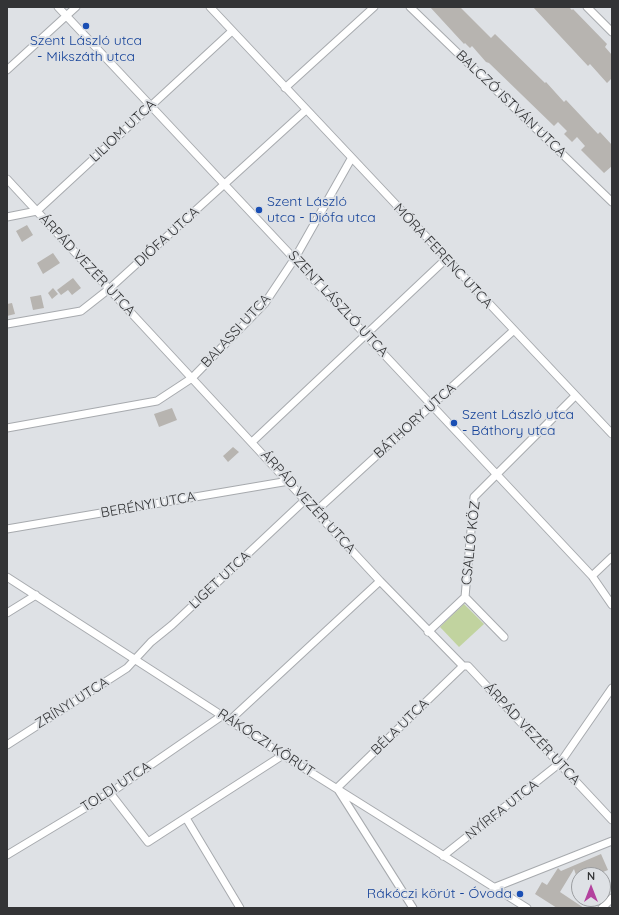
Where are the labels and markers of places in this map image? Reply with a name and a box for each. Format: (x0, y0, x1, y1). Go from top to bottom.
marker: Szent László utca - Mikszáth utca (81, 21, 91, 31)
place label: Szent László utca - Mikszáth utca (30, 33, 142, 66)
place label: Szent László utca - Diófa utca (267, 194, 376, 226)
marker: Szent László utca - Diófa utca (254, 205, 264, 215)
place label: Szent László utca - Báthory utca (462, 407, 574, 440)
marker: Szent László utca - Báthory utca (449, 418, 459, 428)
place label: Rákóczi körút - Óvoda (367, 886, 512, 902)
marker: Rákóczi körút - Óvoda (515, 889, 525, 899)

